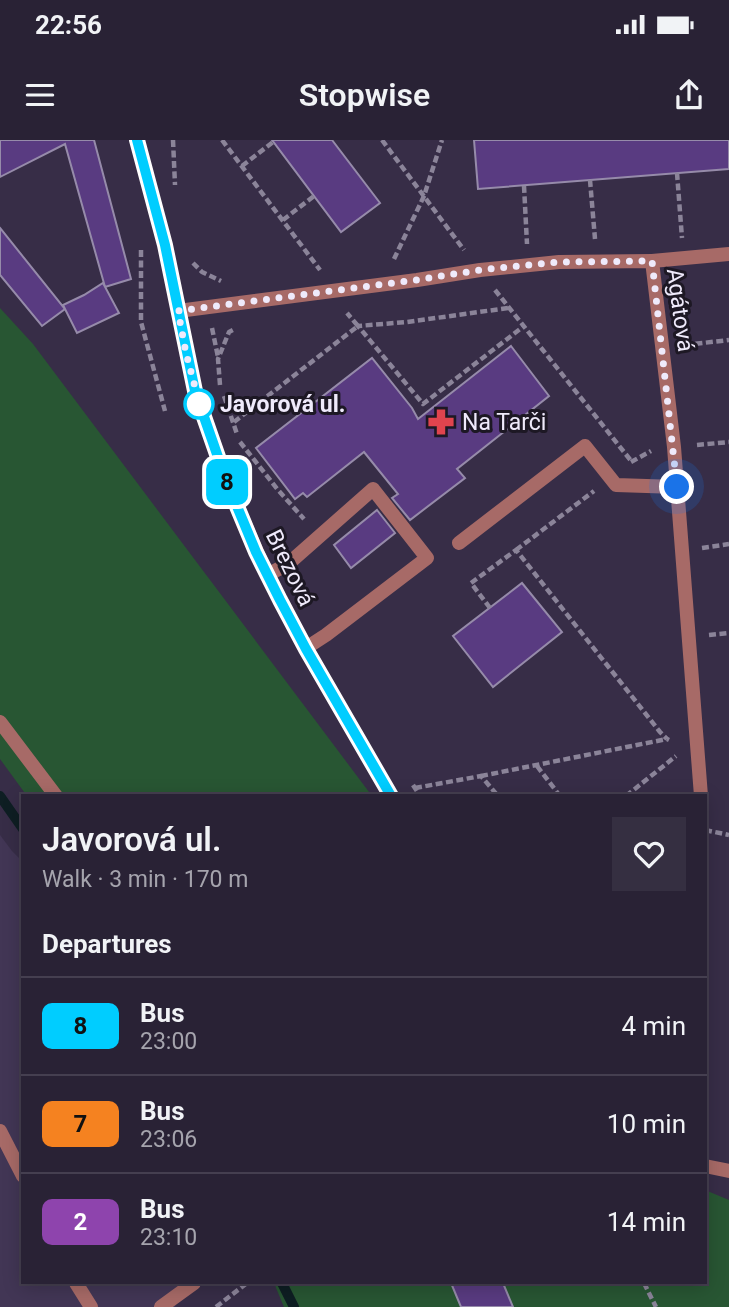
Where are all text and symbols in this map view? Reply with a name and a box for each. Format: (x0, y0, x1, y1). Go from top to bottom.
text: 22:56 (35, 10, 102, 40)
icon: menu (21, 76, 59, 114)
text: Stopwise (299, 76, 430, 114)
icon: share (670, 76, 708, 114)
street label: Agátová (661, 266, 699, 354)
marker: Javorová ul. (184, 389, 214, 419)
place label: Javorová ul. (220, 391, 345, 418)
pharmacy icon: Na Tarči (426, 407, 456, 437)
place label: Na Tarči (462, 409, 546, 436)
line badge: 8 (204, 459, 250, 505)
text: 8 (220, 468, 234, 496)
your location (659, 469, 694, 504)
street label: Brezová (260, 525, 320, 611)
button: heart (612, 817, 686, 891)
text: Javorová ul. (42, 820, 221, 859)
text: Walk · 3 min · 170 m (42, 866, 248, 893)
text: Departures (42, 929, 172, 959)
text: Bus (140, 998, 185, 1028)
text: 4 min (621, 1011, 686, 1041)
text: 8 (74, 1012, 87, 1040)
text: 23:00 (140, 1028, 197, 1055)
text: Bus (140, 1096, 185, 1126)
text: 10 min (607, 1109, 686, 1139)
text: 7 (74, 1110, 87, 1138)
text: 23:06 (140, 1126, 197, 1153)
text: Bus (140, 1194, 185, 1224)
text: 14 min (607, 1207, 686, 1237)
text: 2 (74, 1208, 87, 1236)
text: 23:10 (140, 1224, 197, 1251)

